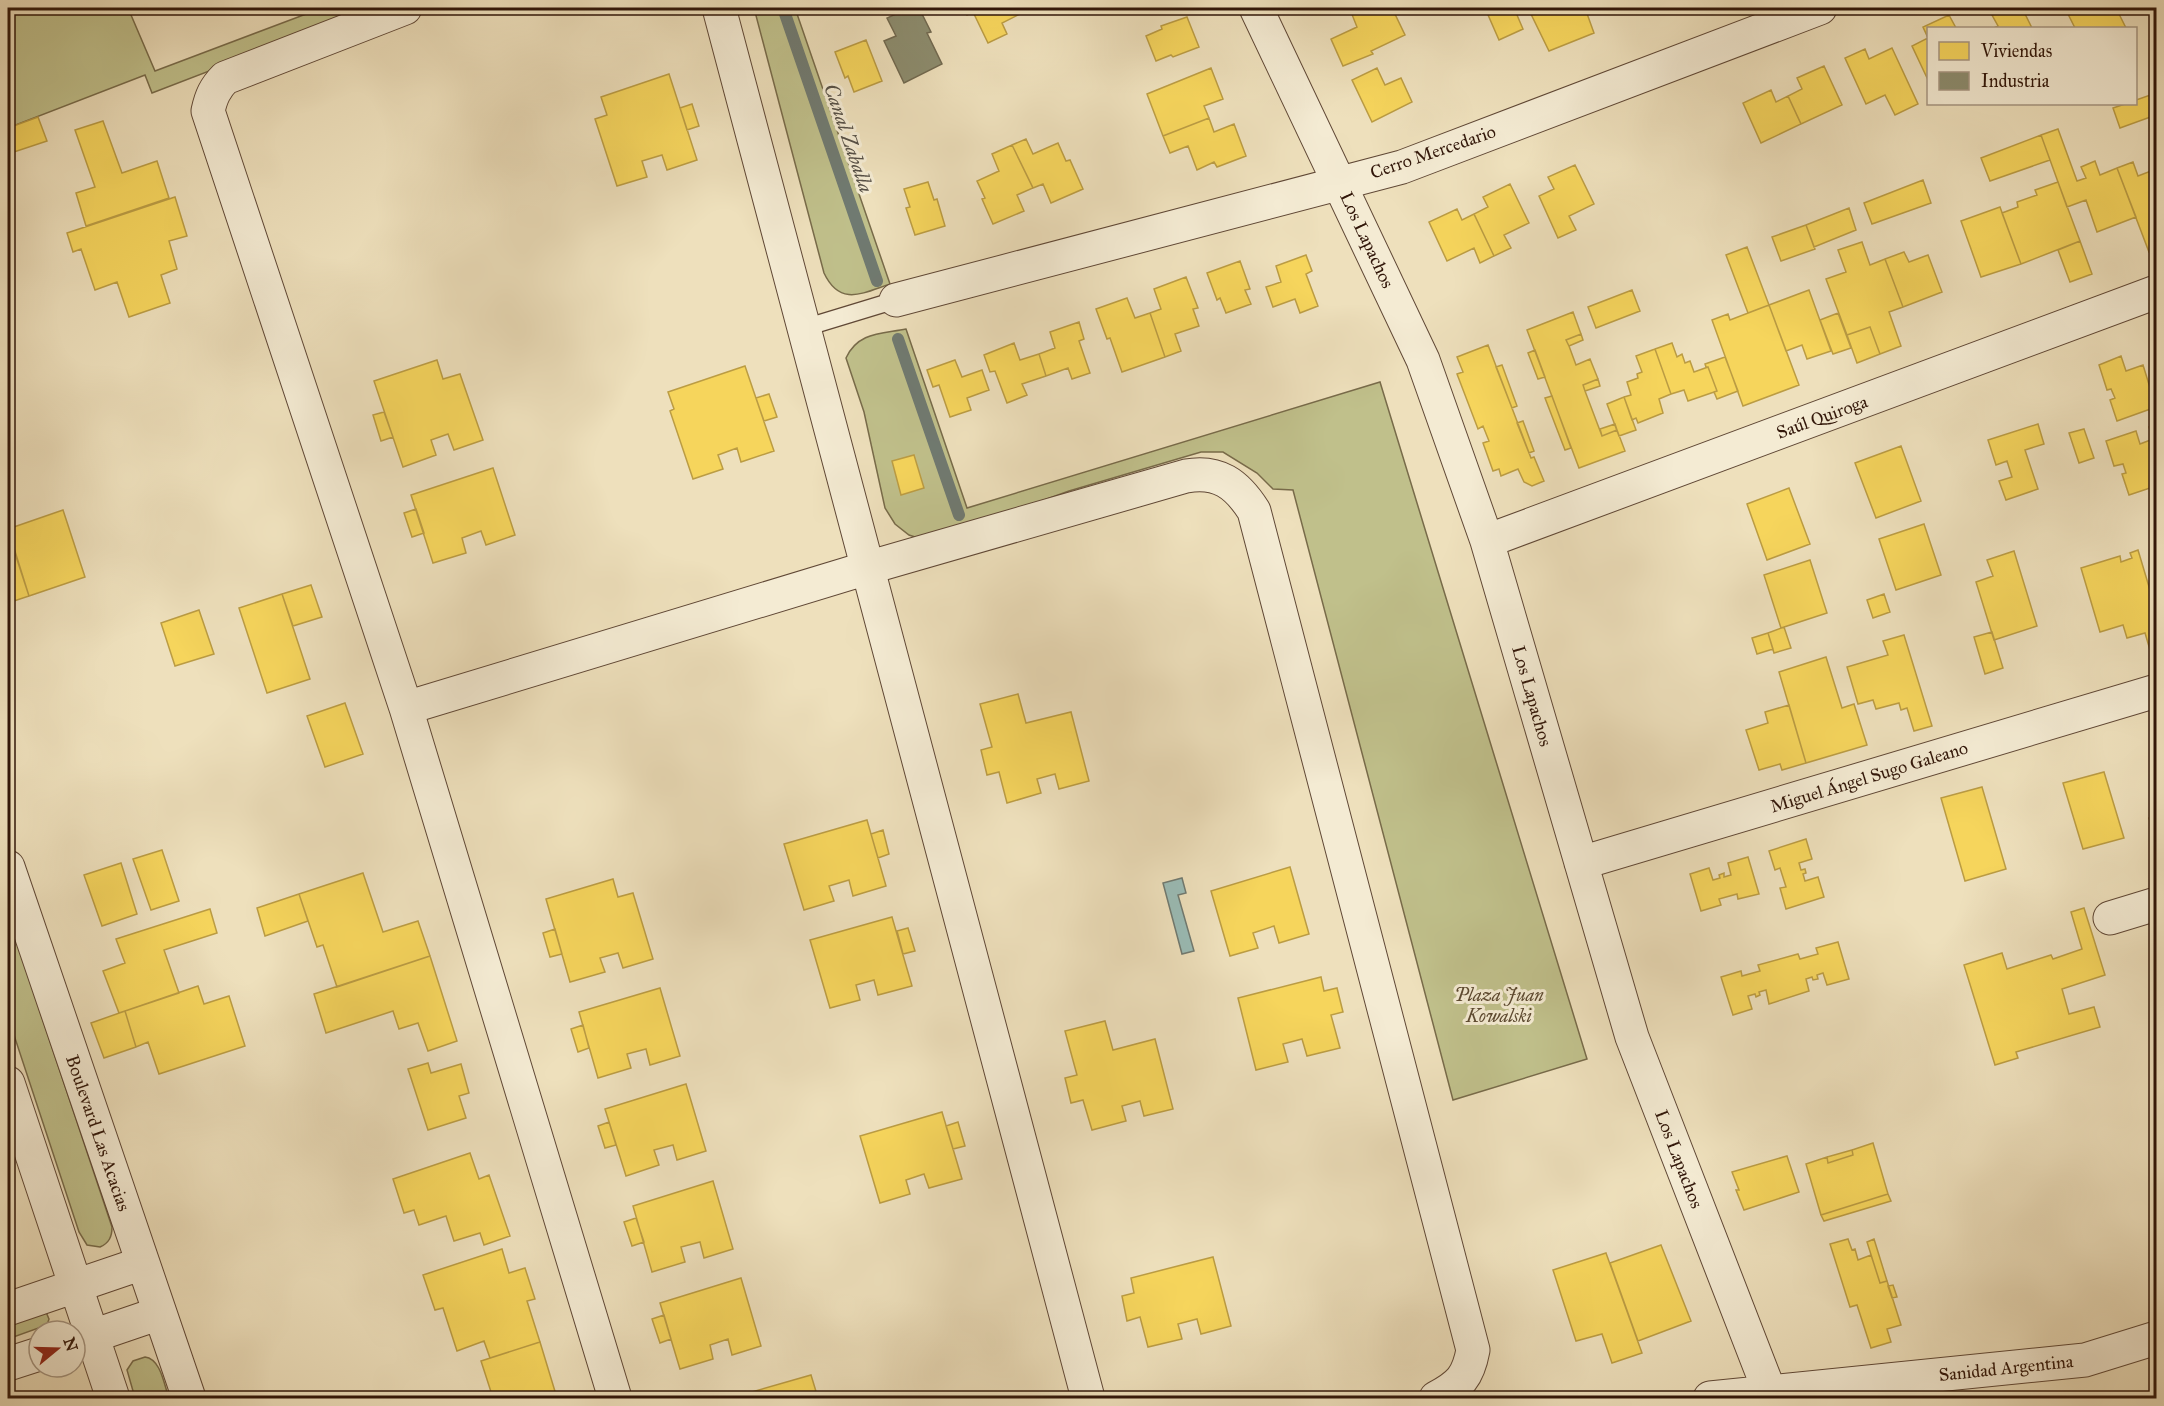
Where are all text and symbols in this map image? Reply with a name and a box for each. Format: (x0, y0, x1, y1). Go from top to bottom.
legend (1927, 27, 2137, 105)
text: Viviendas (1980, 40, 2052, 62)
text: Industria (1981, 70, 2050, 92)
water label: Canal Zaballa (819, 80, 879, 196)
street label: Cerro Mercedario (1367, 120, 1499, 184)
street label: Los Lapachos (1335, 188, 1399, 292)
street label: Saúl Quiroga (1773, 390, 1871, 445)
street label: Los Lapachos (1507, 643, 1557, 749)
street label: Miguel Ángel Sugo Galeano (1767, 735, 1971, 819)
park label: Plaza Juan Kowalski (1454, 984, 1544, 1027)
street label: Boulevard Las Acacias (61, 1052, 135, 1214)
street label: Los Lapachos (1650, 1107, 1708, 1211)
north arrow (27, 1319, 87, 1379)
text: N (60, 1335, 82, 1354)
street label: Sanidad Argentina (1938, 1350, 2075, 1387)

